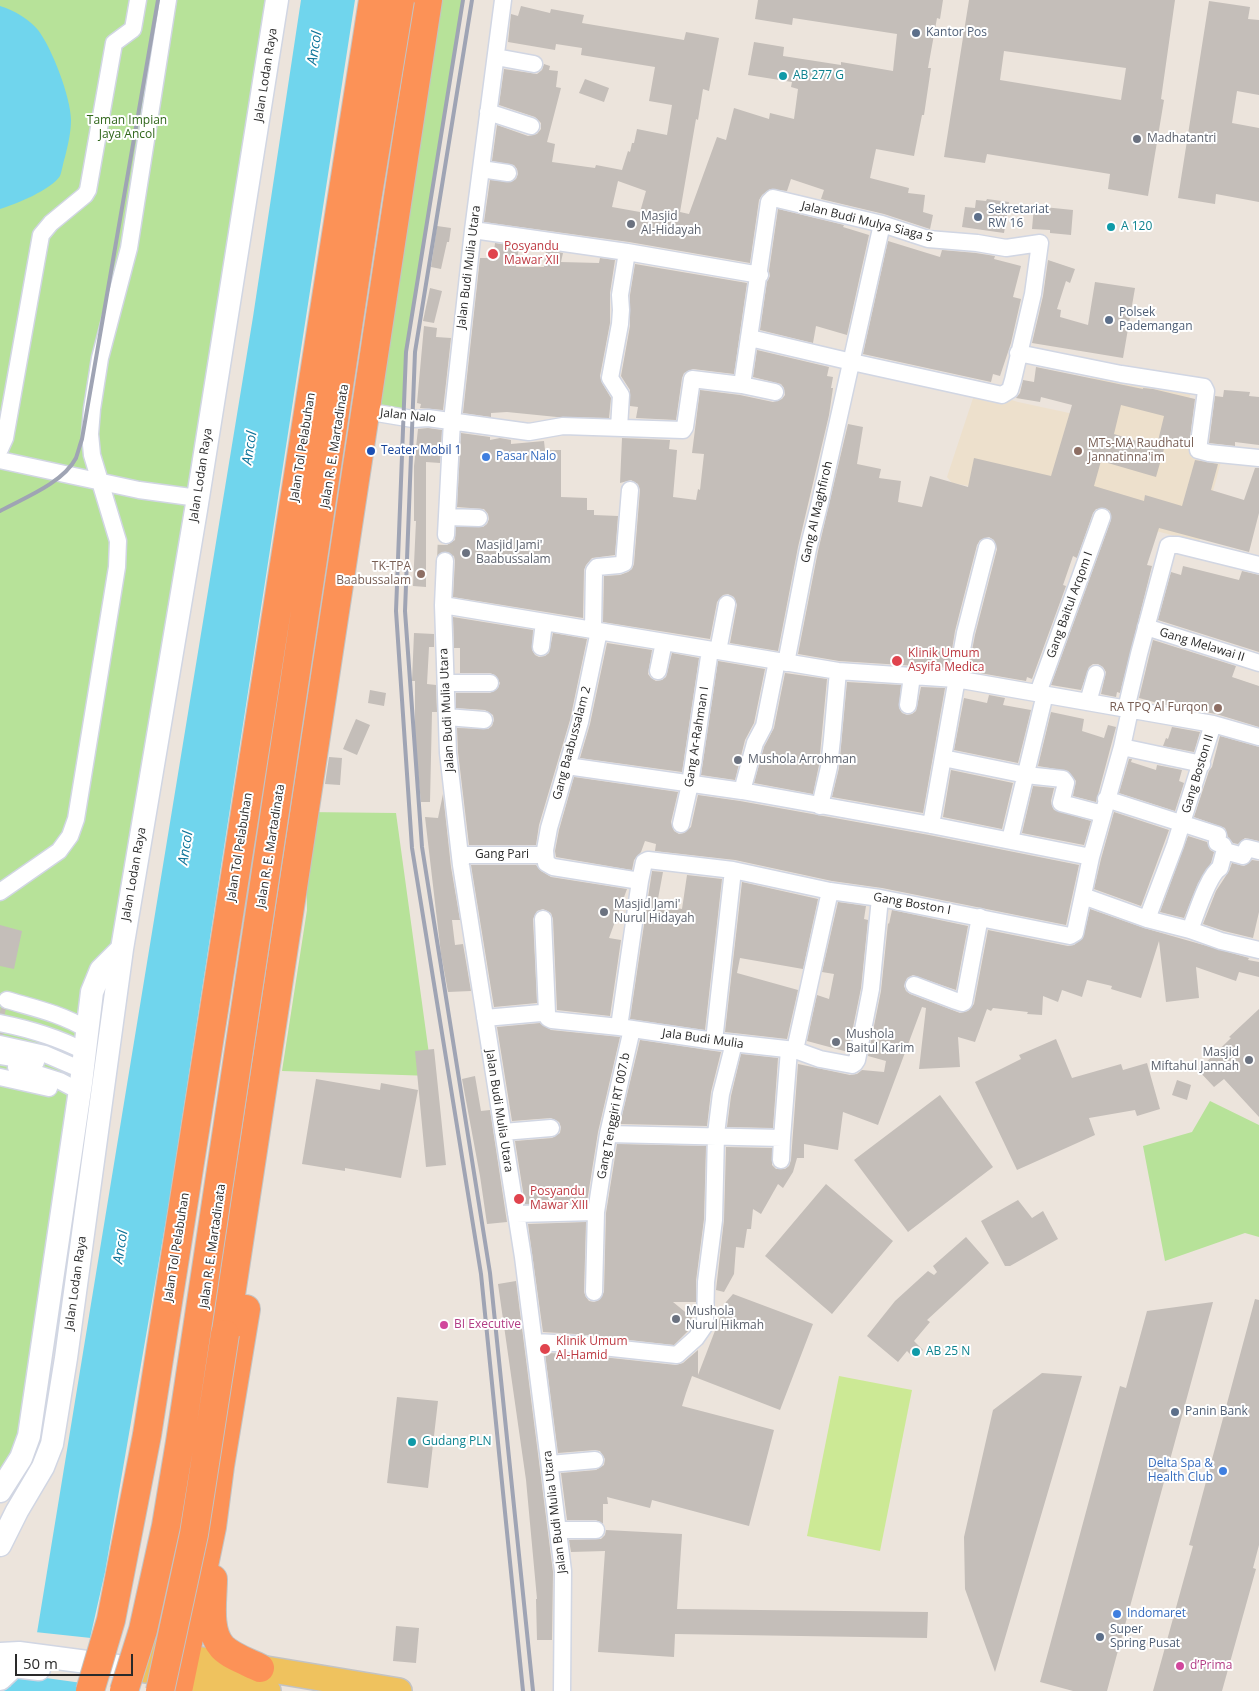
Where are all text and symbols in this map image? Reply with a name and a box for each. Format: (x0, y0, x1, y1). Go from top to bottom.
place label: Kantor Pos (926, 26, 987, 40)
street label: Jalan Lodan Raya (251, 27, 281, 123)
marker: Kantor Pos (910, 27, 922, 39)
water label: Ancol (304, 30, 326, 66)
place label: AB 277 G (793, 69, 844, 83)
marker: AB 277 G (777, 70, 789, 82)
park label: Taman Impian Jaya Ancol (87, 114, 167, 142)
place label: Madhatantri (1147, 132, 1216, 146)
marker: Madhatantri (1131, 133, 1143, 145)
street label: Jalan Budi Mulya Siaga 5 (800, 199, 934, 245)
place label: Sekretariat RW 16 (988, 203, 1049, 231)
street label: Jalan Budi Mulia Utara (454, 205, 484, 329)
place label: Masjid Al-Hidayah (641, 210, 701, 238)
marker: Sekretariat RW 16 (972, 211, 984, 223)
marker: Masjid Al-Hidayah (625, 218, 637, 230)
place label: A 120 (1121, 220, 1152, 234)
marker: A 120 (1105, 221, 1117, 233)
place label: Posyandu Mawar XII (504, 240, 559, 268)
marker: Posyandu Mawar XII (486, 247, 500, 261)
place label: Polsek Pademangan (1119, 306, 1193, 334)
marker: Polsek Pademangan (1103, 314, 1115, 326)
street label: Jalan R. E. Martadinata (318, 383, 352, 509)
street label: Jalan Tol Pelabuhan (287, 392, 319, 502)
street label: Jalan Nalo (379, 406, 437, 426)
street label: Jalan Lodan Raya (186, 427, 216, 523)
water label: Ancol (239, 430, 261, 466)
place label: MTs-MA Raudhatul Jannatinna'im (1088, 437, 1194, 465)
place label: Teater Mobil 1 (381, 444, 461, 458)
marker: Teater Mobil 1 (365, 445, 377, 457)
marker: MTs-MA Raudhatul Jannatinna'im (1072, 445, 1084, 457)
place label: Pasar Nalo (496, 450, 556, 464)
marker: Pasar Nalo (480, 451, 492, 463)
street label: Gang Al Maghfiroh (798, 460, 836, 564)
place label: Masjid Jami' Baabussalam (476, 539, 551, 567)
marker: Masjid Jami' Baabussalam (460, 547, 472, 559)
street label: Gang Baitul Arqom I (1044, 550, 1096, 660)
place label: TK-TPA Baabussalam (336, 560, 411, 588)
marker: TK-TPA Baabussalam (415, 568, 427, 580)
street label: Gang Melawai II (1158, 625, 1246, 665)
place label: Klinik Umum Asyifa Medica (908, 647, 984, 675)
street label: Jalan Budi Mulia Utara (437, 648, 457, 772)
marker: Klinik Umum Asyifa Medica (890, 654, 904, 668)
street label: Gang Baabussalam 2 (550, 685, 594, 801)
street label: Gang Ar-Rahman I (682, 686, 712, 788)
place label: RA TPQ Al Furqon (1109, 701, 1208, 715)
marker: RA TPQ Al Furqon (1212, 702, 1224, 714)
street label: Gang Boston II (1179, 733, 1217, 815)
place label: Mushola Arrohman (748, 753, 856, 767)
marker: Mushola Arrohman (732, 754, 744, 766)
street label: Jalan R. E. Martadinata (254, 783, 288, 909)
street label: Jalan Tol Pelabuhan (224, 792, 256, 902)
street label: Jalan Lodan Raya (119, 826, 149, 922)
water label: Ancol (175, 830, 197, 866)
street label: Gang Pari (475, 848, 529, 862)
street label: Gang Boston I (872, 890, 952, 918)
place label: Masjid Jami' Nurul Hidayah (614, 898, 695, 926)
marker: Masjid Jami' Nurul Hidayah (598, 906, 610, 918)
street label: Jala Budi Mulia (661, 1026, 745, 1052)
place label: Mushola Baitul Karim (846, 1028, 914, 1056)
marker: Mushola Baitul Karim (830, 1036, 842, 1048)
place label: Masjid Miftahul Jannah (1151, 1046, 1239, 1074)
street label: Jalan Budi Mulia Utara (482, 1049, 516, 1173)
street label: Gang Tenggiri RT 007.b (595, 1052, 633, 1180)
marker: Masjid Miftahul Jannah (1243, 1054, 1255, 1066)
street label: Jalan R. E. Martadinata (197, 1183, 229, 1309)
place label: Posyandu Mawar XIII (530, 1185, 588, 1213)
street label: Jalan Tol Pelabuhan (161, 1192, 193, 1302)
marker: Posyandu Mawar XIII (512, 1192, 526, 1206)
water label: Ancol (110, 1229, 132, 1265)
street label: Jalan Lodan Raya (62, 1235, 90, 1331)
place label: Mushola Nurul Hikmah (686, 1305, 764, 1333)
marker: Mushola Nurul Hikmah (670, 1313, 682, 1325)
place label: BI Executive (454, 1318, 521, 1332)
marker: BI Executive (438, 1319, 450, 1331)
place label: Klinik Umum Al-Hamid (556, 1335, 628, 1363)
marker: Klinik Umum Al-Hamid (538, 1342, 552, 1356)
place label: AB 25 N (926, 1345, 970, 1359)
marker: AB 25 N (910, 1346, 922, 1358)
place label: Panin Bank (1185, 1405, 1248, 1419)
marker: Panin Bank (1169, 1406, 1181, 1418)
place label: Gudang PLN (422, 1435, 492, 1449)
marker: Gudang PLN (406, 1436, 418, 1448)
street label: Jalan Budi Mulia Utara (540, 1450, 570, 1574)
place label: Delta Spa & Health Club (1148, 1457, 1213, 1485)
marker: Delta Spa & Health Club (1217, 1465, 1229, 1477)
place label: Indomaret (1127, 1607, 1186, 1621)
marker: Indomaret (1111, 1608, 1123, 1620)
place label: Super Spring Pusat (1110, 1623, 1180, 1651)
marker: Super Spring Pusat (1094, 1631, 1106, 1643)
scale bar (18, 1644, 135, 1676)
text: 50 m (23, 1653, 58, 1673)
place label: d’Prima (1190, 1659, 1232, 1673)
marker: d’Prima (1174, 1660, 1186, 1672)

